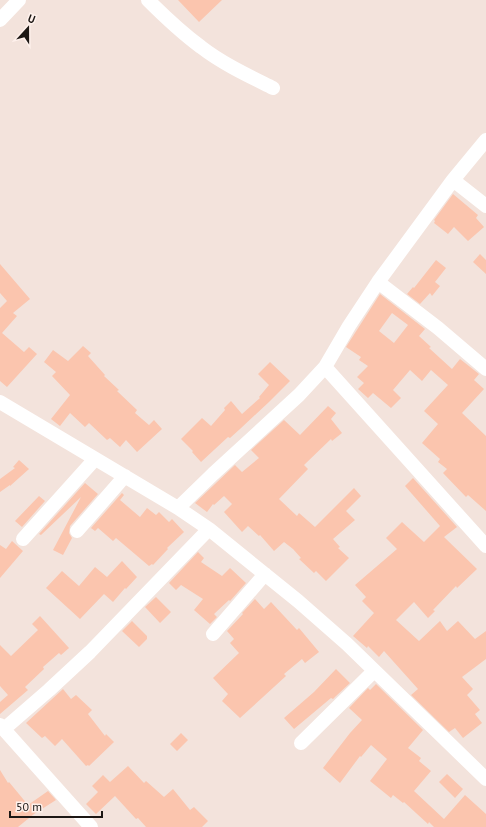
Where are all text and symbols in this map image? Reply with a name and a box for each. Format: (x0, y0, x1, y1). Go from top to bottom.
north arrow (8, 8, 48, 48)
text: U (26, 11, 37, 26)
scale bar (10, 793, 102, 819)
text: 50 m (16, 799, 42, 814)

